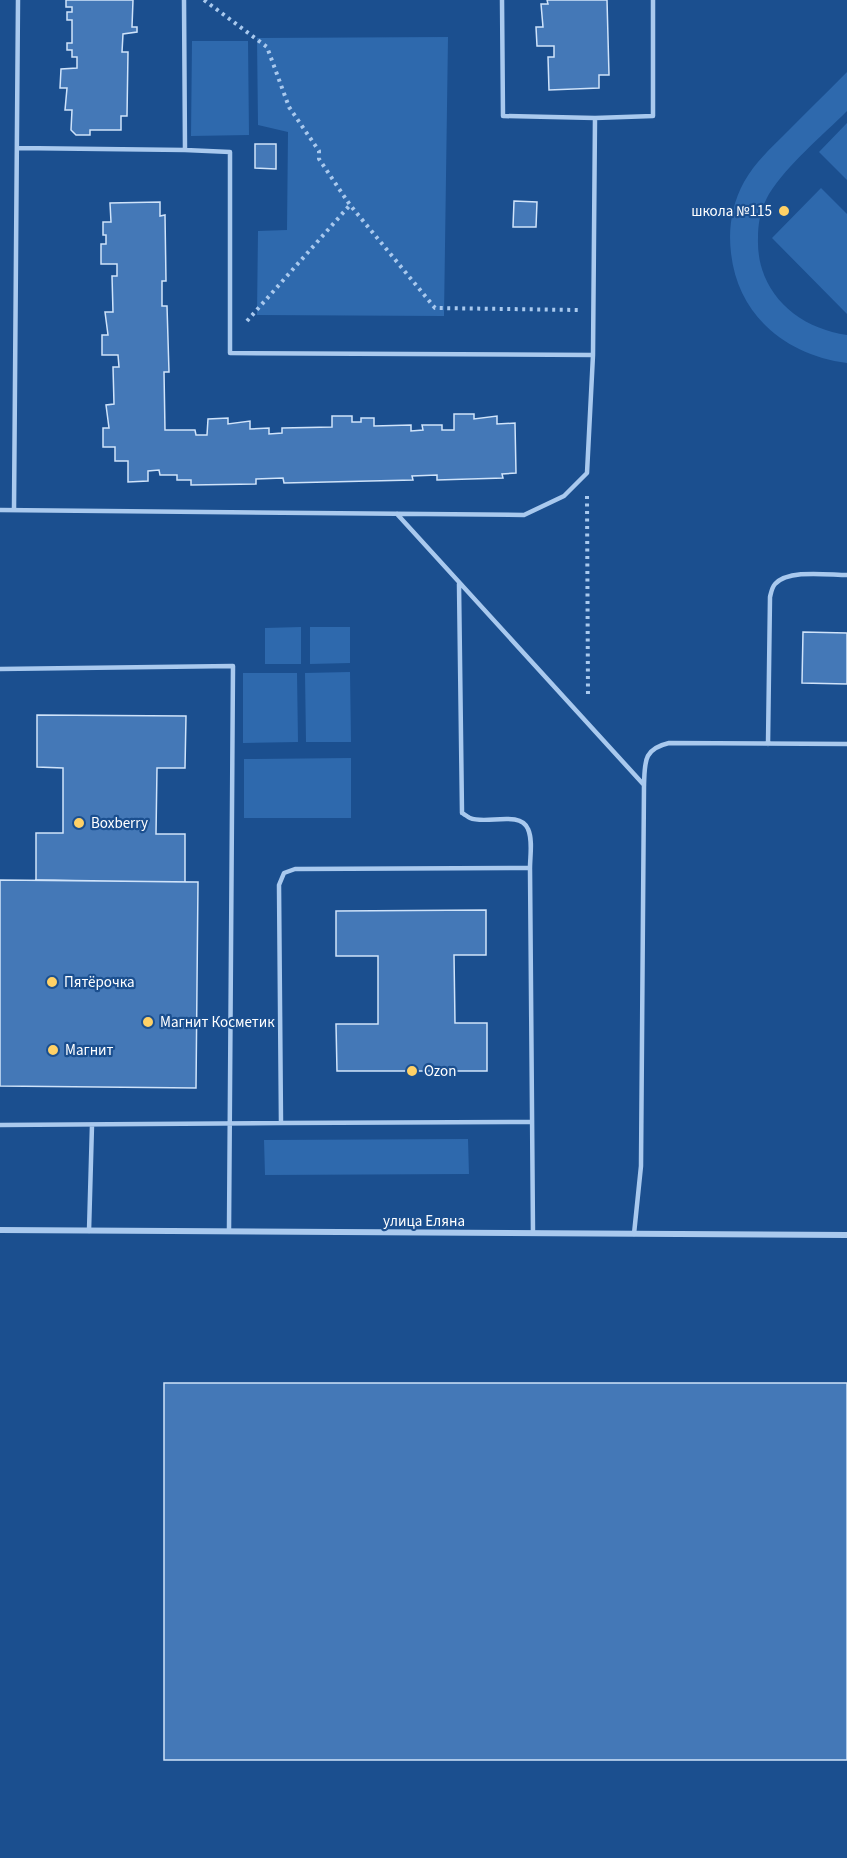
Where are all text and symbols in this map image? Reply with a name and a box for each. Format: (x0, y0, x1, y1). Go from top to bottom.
place label: школа №115 (691, 201, 772, 222)
marker: школа №115 (777, 204, 791, 218)
place label: Boxberry (91, 813, 148, 834)
marker: Boxberry (72, 816, 86, 830)
place label: Пятёрочка (64, 972, 135, 993)
marker: Пятёрочка (45, 975, 59, 989)
place label: Магнит Косметик (160, 1012, 275, 1033)
marker: Магнит Косметик (141, 1015, 155, 1029)
place label: Магнит (65, 1040, 114, 1061)
marker: Магнит (46, 1043, 60, 1057)
place label: Ozon (424, 1061, 456, 1082)
marker: Ozon (405, 1064, 419, 1078)
street label: улица Еляна (383, 1211, 465, 1232)

